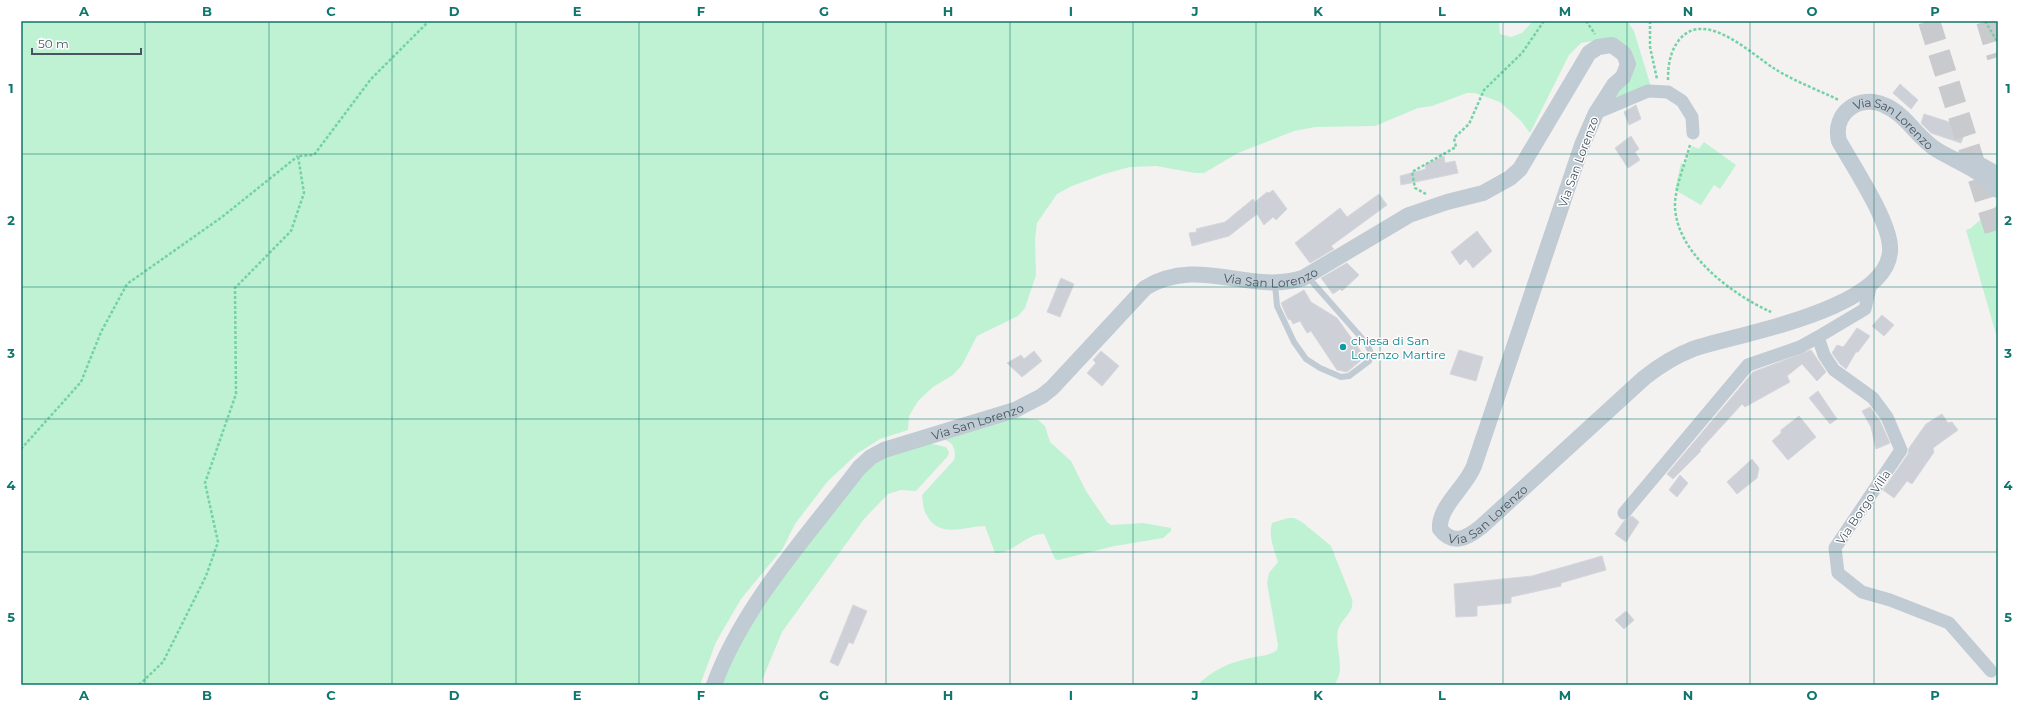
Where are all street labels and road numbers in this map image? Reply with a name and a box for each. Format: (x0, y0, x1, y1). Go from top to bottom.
street label: Via San Lorenzo (1851, 94, 1937, 153)
street label: Via San Lorenzo (1555, 115, 1601, 209)
street label: Via San Lorenzo (1223, 264, 1320, 290)
street label: Via San Lorenzo (930, 399, 1026, 443)
street label: Via Borgo Villa (1833, 467, 1893, 547)
street label: Via San Lorenzo (1447, 481, 1530, 547)

